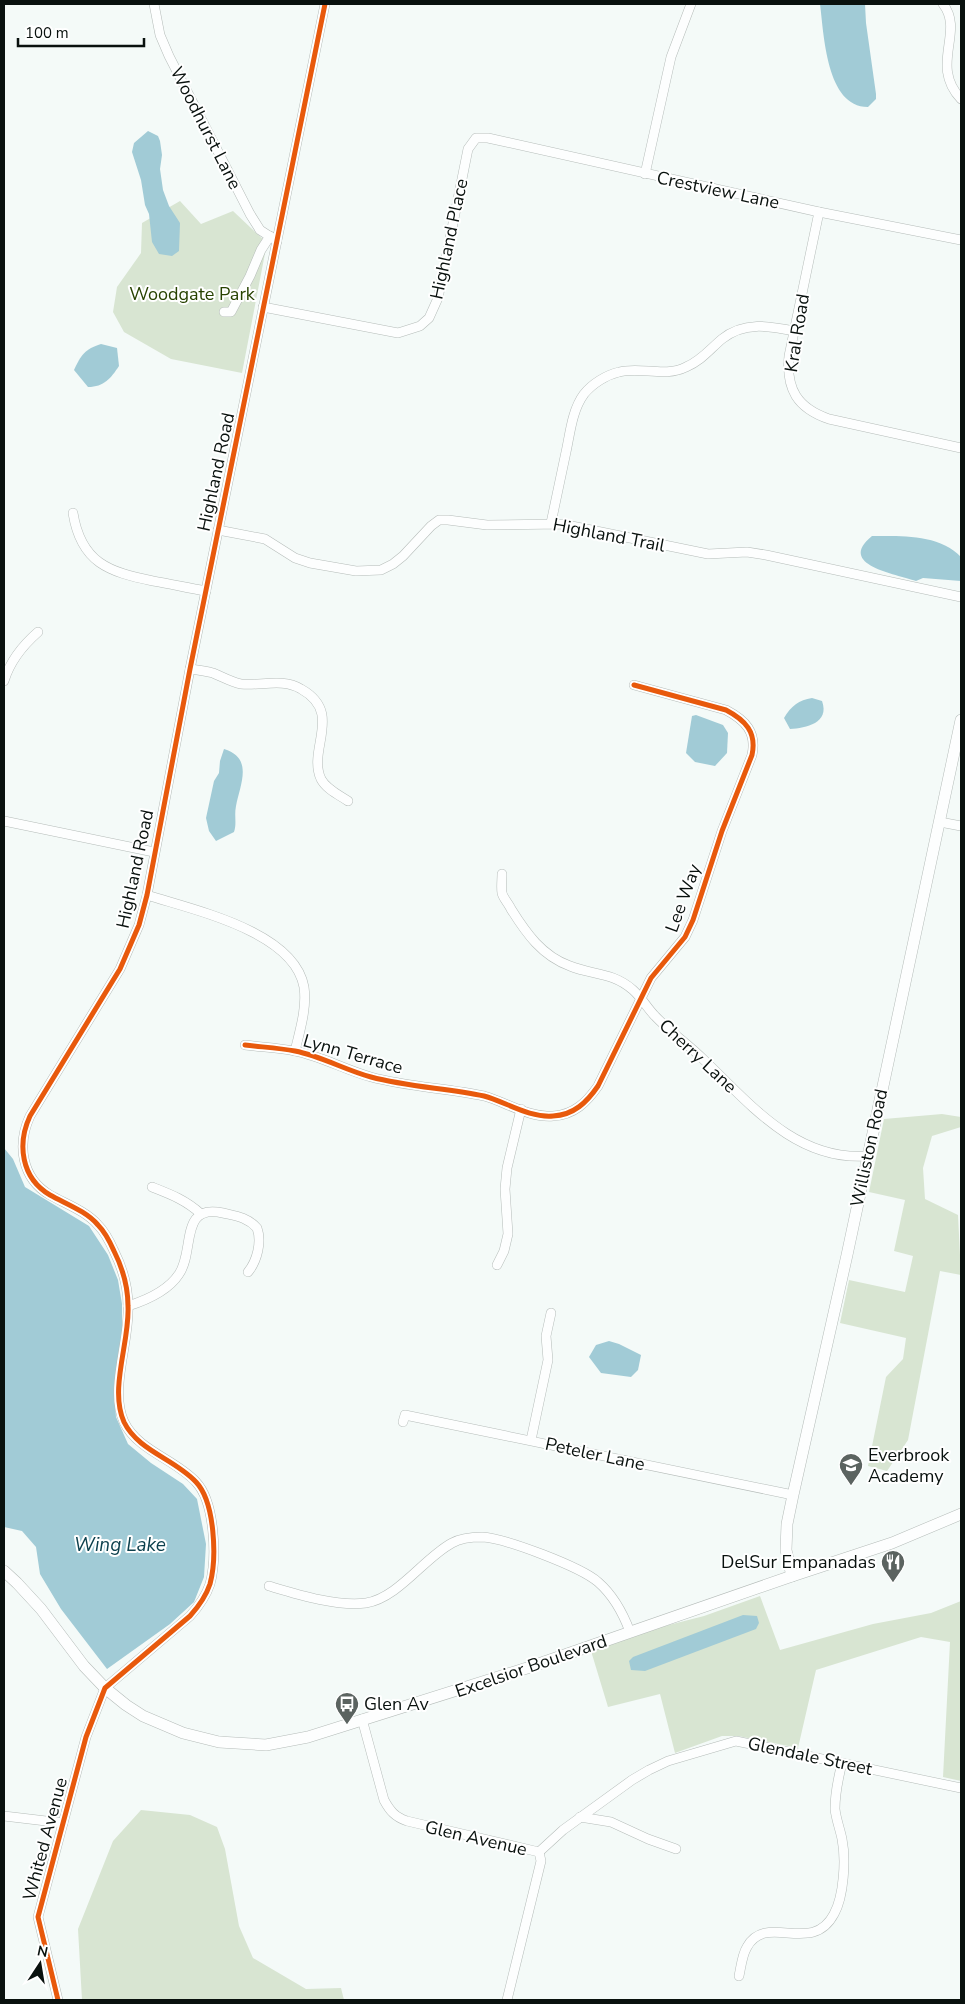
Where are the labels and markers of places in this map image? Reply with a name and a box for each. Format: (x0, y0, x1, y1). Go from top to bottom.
place label: Everbrook Academy (868, 1443, 950, 1488)
school or university icon: Everbrook Academy (838, 1452, 864, 1486)
restaurant icon: DelSur Empanadas (880, 1549, 906, 1583)
place label: DelSur Empanadas (721, 1550, 876, 1574)
bus stop icon: Glen Av (334, 1691, 360, 1725)
place label: Glen Av (364, 1692, 429, 1716)

